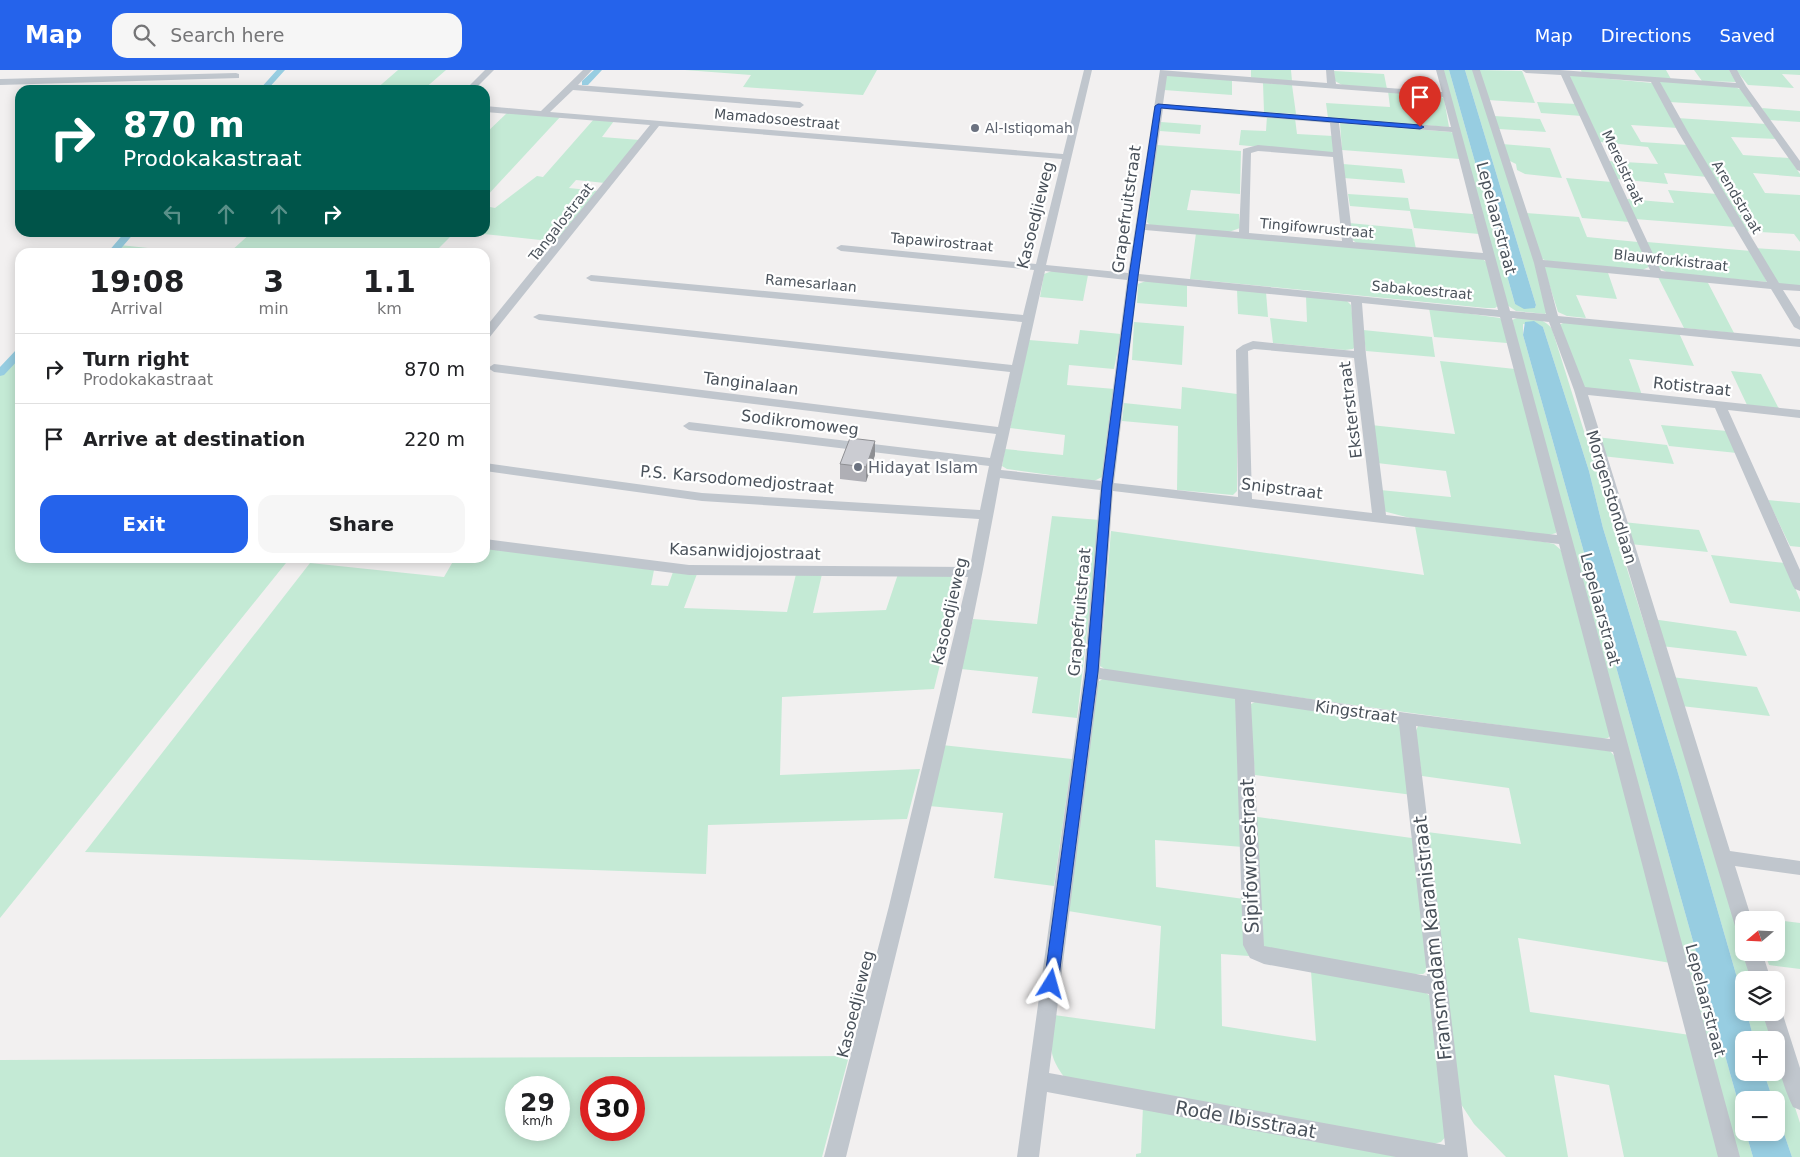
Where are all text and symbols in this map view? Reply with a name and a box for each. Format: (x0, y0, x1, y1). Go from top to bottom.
search box (112, 13, 462, 58)
text: Map (25, 21, 82, 49)
icon: search (130, 21, 158, 49)
text: Search here (170, 24, 284, 46)
text: Map (1535, 25, 1573, 46)
text: Directions (1601, 25, 1691, 46)
text: Saved (1719, 25, 1775, 46)
pin (1399, 76, 1441, 127)
icon: arrive (1406, 83, 1434, 111)
icon: right (40, 105, 105, 170)
text: 870 m (123, 105, 245, 145)
street label: Mamadosoestraat (714, 106, 841, 133)
place label: Al-Istiqomah (985, 120, 1073, 136)
marker: Al-Istiqomah (969, 122, 981, 134)
street label: Merelstraat (1599, 127, 1647, 207)
street label: Grapefruitstraat (1108, 144, 1145, 274)
text: Prodokakastraat (123, 146, 302, 171)
street label: Arendstraat (1709, 157, 1765, 237)
street label: Kasoedjieweg (1013, 159, 1058, 271)
street label: Lepelaarstraat (1472, 160, 1521, 277)
street label: Tangalostraat (525, 179, 597, 265)
icon: left (159, 200, 187, 228)
icon: ahead (212, 200, 240, 228)
icon: ahead (265, 200, 293, 228)
icon: right (318, 200, 346, 228)
street label: Tingifowrustraat (1258, 215, 1375, 241)
street label: Tapawirostraat (889, 229, 994, 254)
street label: Blauwforkistraat (1613, 246, 1729, 274)
text: 19:08 (89, 264, 185, 299)
text: 3 (263, 264, 284, 299)
text: 1.1 (363, 264, 416, 299)
street label: Ramesarlaan (765, 271, 857, 295)
street label: Sabakoestraat (1371, 278, 1473, 302)
text: Arrival (111, 299, 163, 318)
text: min (259, 299, 289, 318)
text: km (377, 299, 402, 318)
text: Turn right (83, 348, 189, 370)
icon: right (40, 355, 68, 383)
text: 870 m (404, 358, 465, 380)
street label: Eksterstraat (1335, 360, 1366, 459)
street label: Tanginalaan (701, 368, 800, 399)
text: Prodokakastraat (83, 370, 213, 389)
street label: Rotistraat (1652, 373, 1732, 400)
street label: Sodikromoweg (740, 406, 860, 439)
icon: arrive (40, 425, 68, 453)
text: Arrive at destination (83, 428, 305, 450)
text: 220 m (404, 428, 465, 450)
street label: Morgenstondlaan (1582, 428, 1641, 566)
place label: Hidayat Islam (868, 458, 978, 477)
marker: Hidayat Islam (852, 461, 864, 473)
street label: P.S. Karsodomedjostraat (639, 462, 834, 497)
street label: Snipstraat (1240, 474, 1324, 503)
button: Exit (40, 495, 248, 553)
button: Share (258, 495, 465, 553)
street label: Kasanwidjojostraat (669, 539, 821, 564)
street label: Grapefruitstraat (1064, 547, 1095, 677)
street label: Lepelaarstraat (1576, 551, 1625, 668)
street label: Kasoedjieweg (928, 555, 971, 667)
street label: Kingstraat (1314, 696, 1398, 727)
street label: Sipifowroestraat (1235, 778, 1263, 934)
street label: Fransmadam Karanistraat (1408, 815, 1456, 1061)
north arrow (1735, 911, 1785, 961)
map controls (1735, 911, 1785, 1141)
street label: Lepelaarstraat (1681, 942, 1730, 1059)
street label: Kasoedjieweg (833, 948, 878, 1060)
position arrow (1024, 957, 1076, 1009)
button: layers (1735, 971, 1785, 1021)
button: + (1735, 1031, 1785, 1081)
speed limit sign: 30 (580, 1076, 645, 1141)
text: 29 (520, 1088, 555, 1117)
button: − (1735, 1091, 1785, 1141)
street label: Rode Ibisstraat (1174, 1096, 1318, 1142)
text: km/h (522, 1114, 553, 1128)

